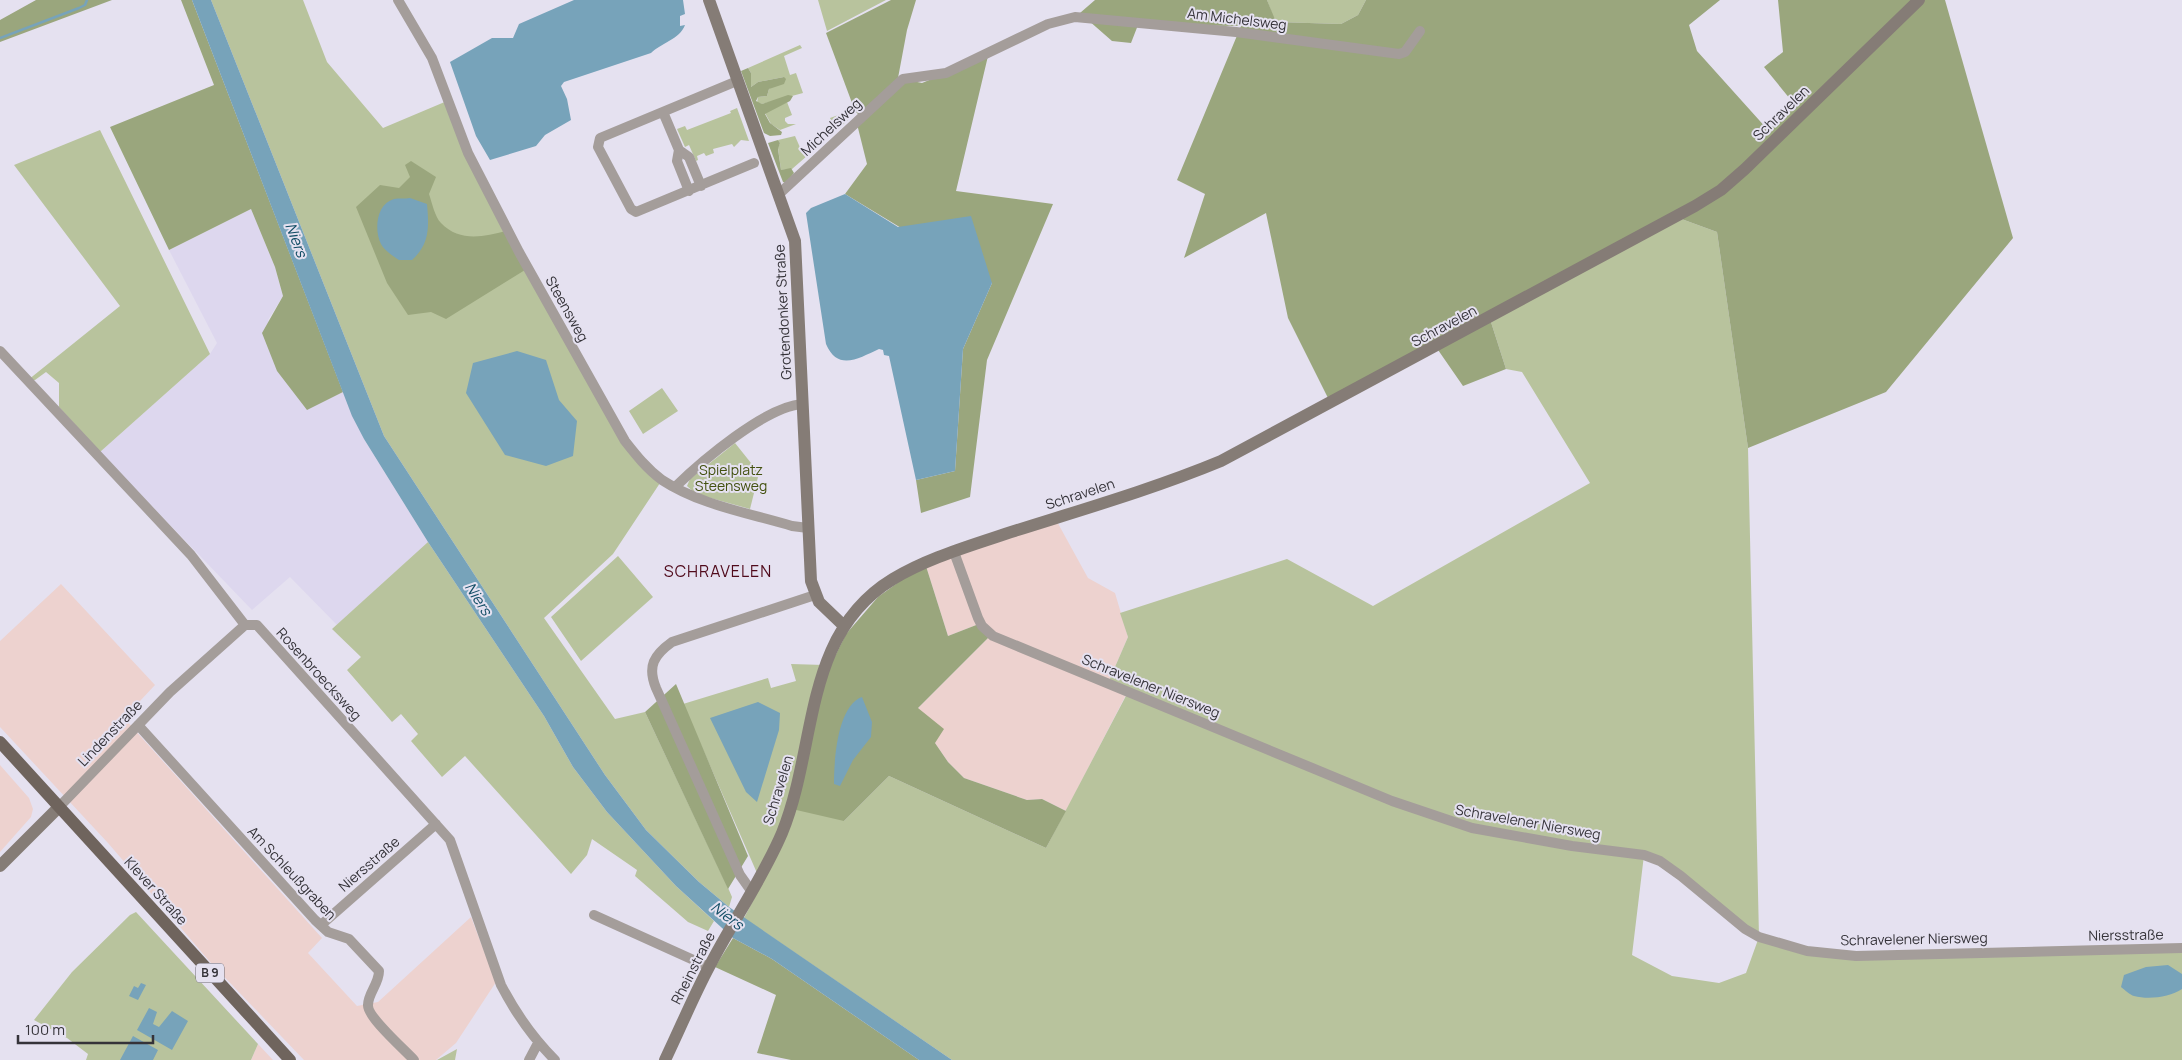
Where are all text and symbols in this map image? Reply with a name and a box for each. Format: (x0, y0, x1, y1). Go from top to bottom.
street label: Am Michelsweg (1186, 3, 1288, 34)
street label: Schravelen (1748, 81, 1813, 144)
street label: Michelsweg (796, 94, 865, 160)
water label: Niers (280, 219, 313, 261)
street label: Grotendonker Straße (769, 244, 796, 380)
street label: Steensweg (542, 272, 593, 345)
street label: Schravelen (1408, 300, 1480, 351)
park label: Spielplatz Steensweg (695, 460, 767, 495)
street label: Schravelen (1043, 473, 1117, 514)
district label: SCHRAVELEN (664, 560, 772, 582)
water label: Niers (460, 578, 498, 620)
street label: Rosenbroecksweg (273, 623, 366, 724)
street label: Schravelener Niersweg (1079, 649, 1223, 722)
street label: Lindenstraße (73, 695, 146, 770)
street label: Schravelen (758, 753, 797, 827)
street label: Schravelener Niersweg (1454, 799, 1602, 844)
street label: Am Schleußgraben (244, 822, 341, 924)
street label: Niersstraße (334, 832, 403, 895)
street label: Klever Straße (121, 852, 192, 929)
water label: Niers (707, 897, 749, 935)
street label: Niersstraße (2088, 924, 2164, 945)
street label: Rheinstraße (666, 928, 719, 1007)
street label: Schravelener Niersweg (1840, 928, 1988, 949)
road number: B 9 (196, 964, 224, 982)
scale bar (18, 1012, 152, 1044)
text: 100 m (25, 1019, 65, 1040)

